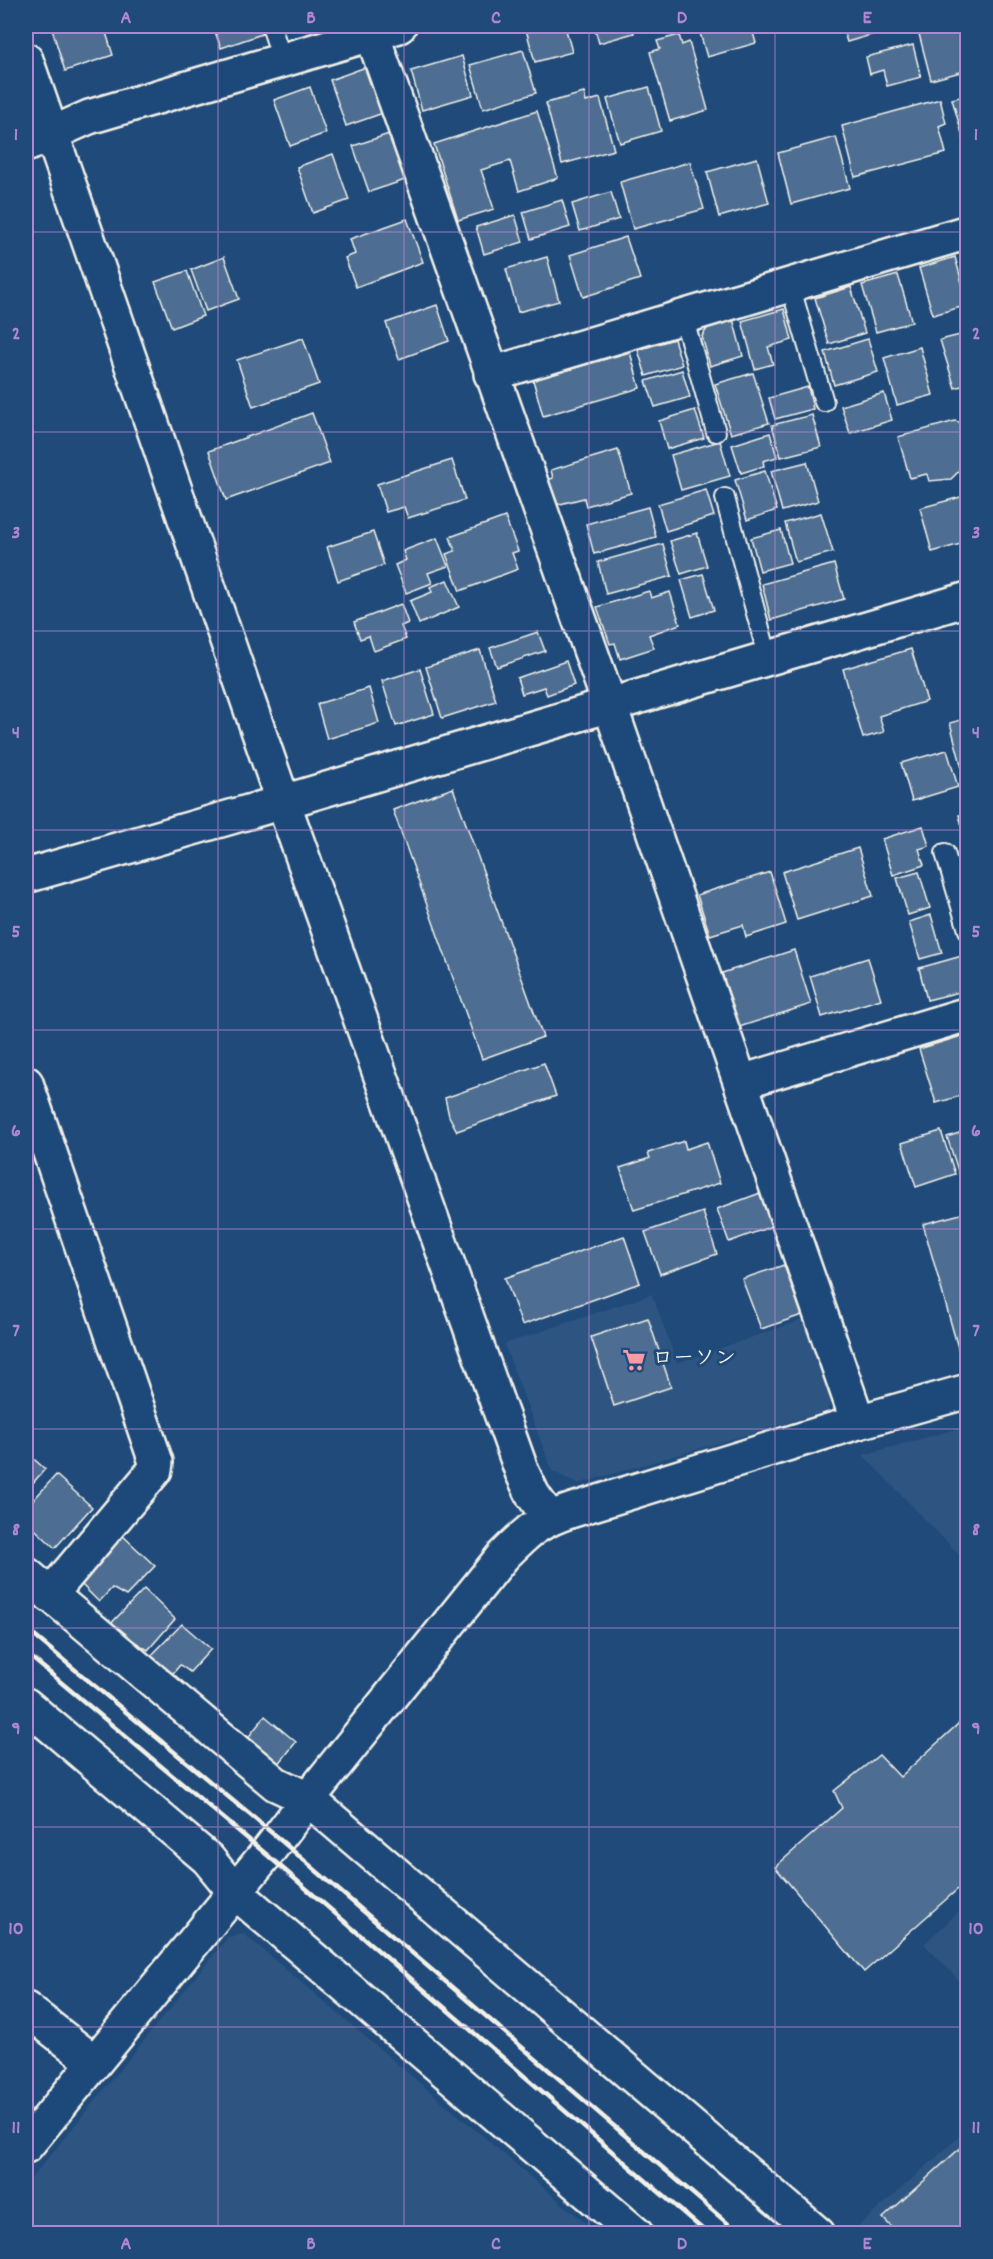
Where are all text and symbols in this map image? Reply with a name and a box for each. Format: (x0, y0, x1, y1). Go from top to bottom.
text: A (121, 5, 132, 33)
text: B (306, 5, 316, 33)
text: C (491, 5, 501, 33)
text: D (677, 5, 688, 33)
text: E (862, 5, 872, 33)
text: 1 (14, 122, 18, 150)
text: 1 (974, 122, 978, 150)
text: 2 (12, 321, 20, 349)
text: 2 (972, 321, 980, 349)
text: 3 (12, 520, 20, 548)
text: 3 (972, 520, 980, 548)
text: 4 (12, 720, 20, 748)
text: 4 (972, 720, 980, 748)
text: 5 (11, 919, 21, 947)
text: 5 (971, 919, 981, 947)
text: 6 (11, 1118, 21, 1146)
text: 6 (971, 1118, 981, 1146)
text: 7 (12, 1318, 20, 1346)
text: 7 (972, 1318, 980, 1346)
place label: ローソン (652, 1345, 736, 1375)
supermarket icon: ローソン (621, 1347, 647, 1373)
text: 8 (12, 1517, 20, 1545)
text: 8 (972, 1517, 980, 1545)
text: 9 (11, 1716, 21, 1744)
text: 9 (971, 1716, 981, 1744)
text: 10 (8, 1916, 24, 1944)
text: 10 (968, 1916, 984, 1944)
text: 11 (12, 2115, 20, 2143)
text: 11 (972, 2115, 980, 2143)
text: A (121, 2231, 132, 2259)
text: B (306, 2231, 316, 2259)
text: C (491, 2231, 501, 2259)
text: D (677, 2231, 688, 2259)
text: E (862, 2231, 872, 2259)

